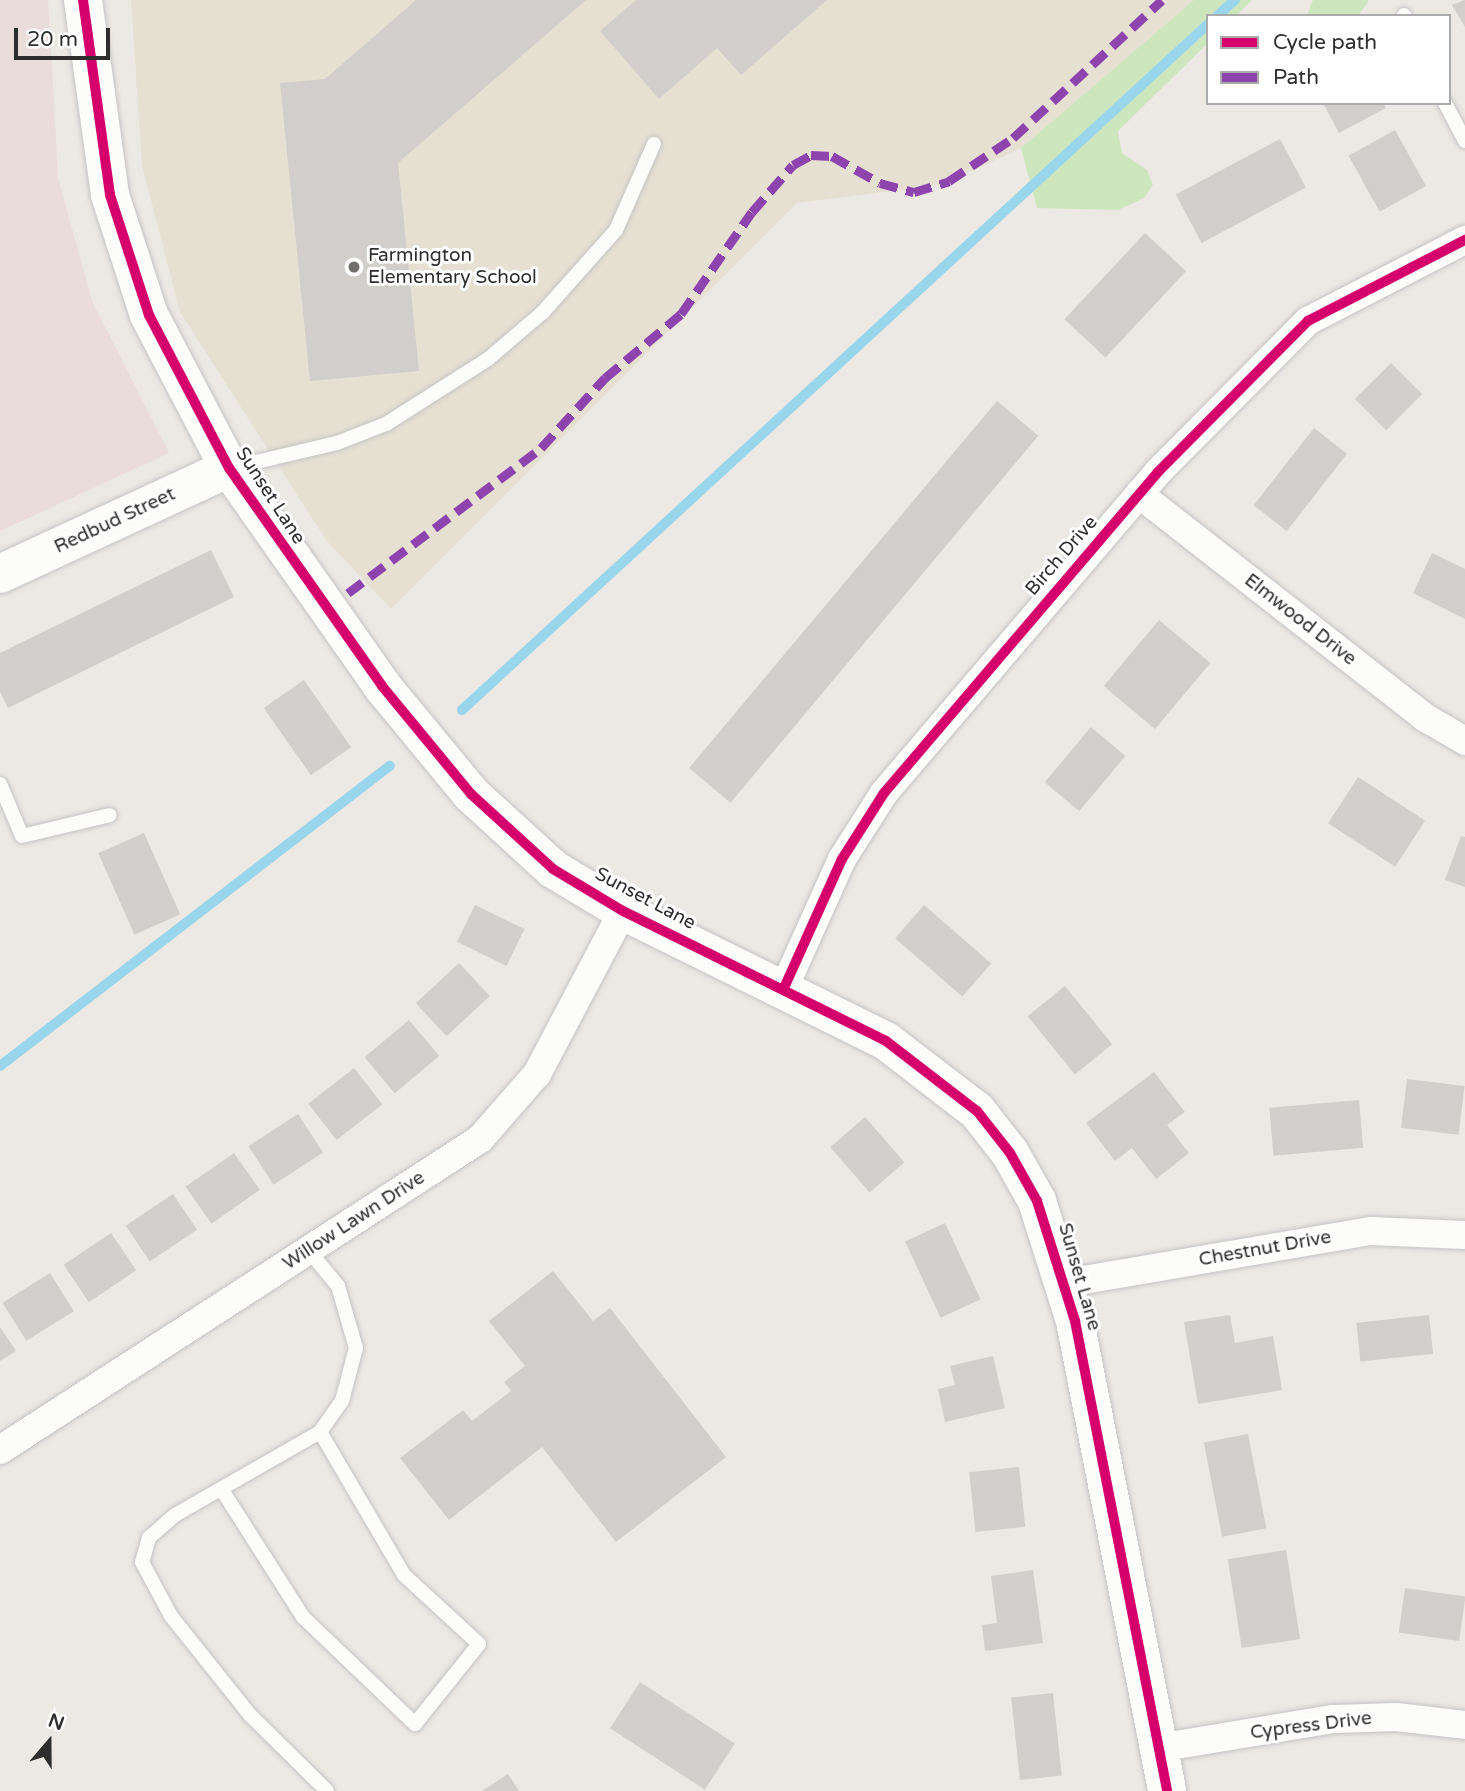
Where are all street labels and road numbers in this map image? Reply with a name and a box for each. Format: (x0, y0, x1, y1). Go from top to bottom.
street label: Sunset Lane (230, 443, 310, 549)
street label: Redbud Street (51, 483, 179, 559)
street label: Birch Drive (1021, 511, 1103, 601)
street label: Elmwood Drive (1239, 569, 1361, 671)
street label: Sunset Lane (591, 863, 699, 935)
street label: Willow Lawn Drive (279, 1167, 429, 1275)
street label: Sunset Lane (1053, 1221, 1105, 1333)
street label: Chestnut Drive (1197, 1226, 1333, 1272)
street label: Cypress Drive (1249, 1707, 1373, 1745)

